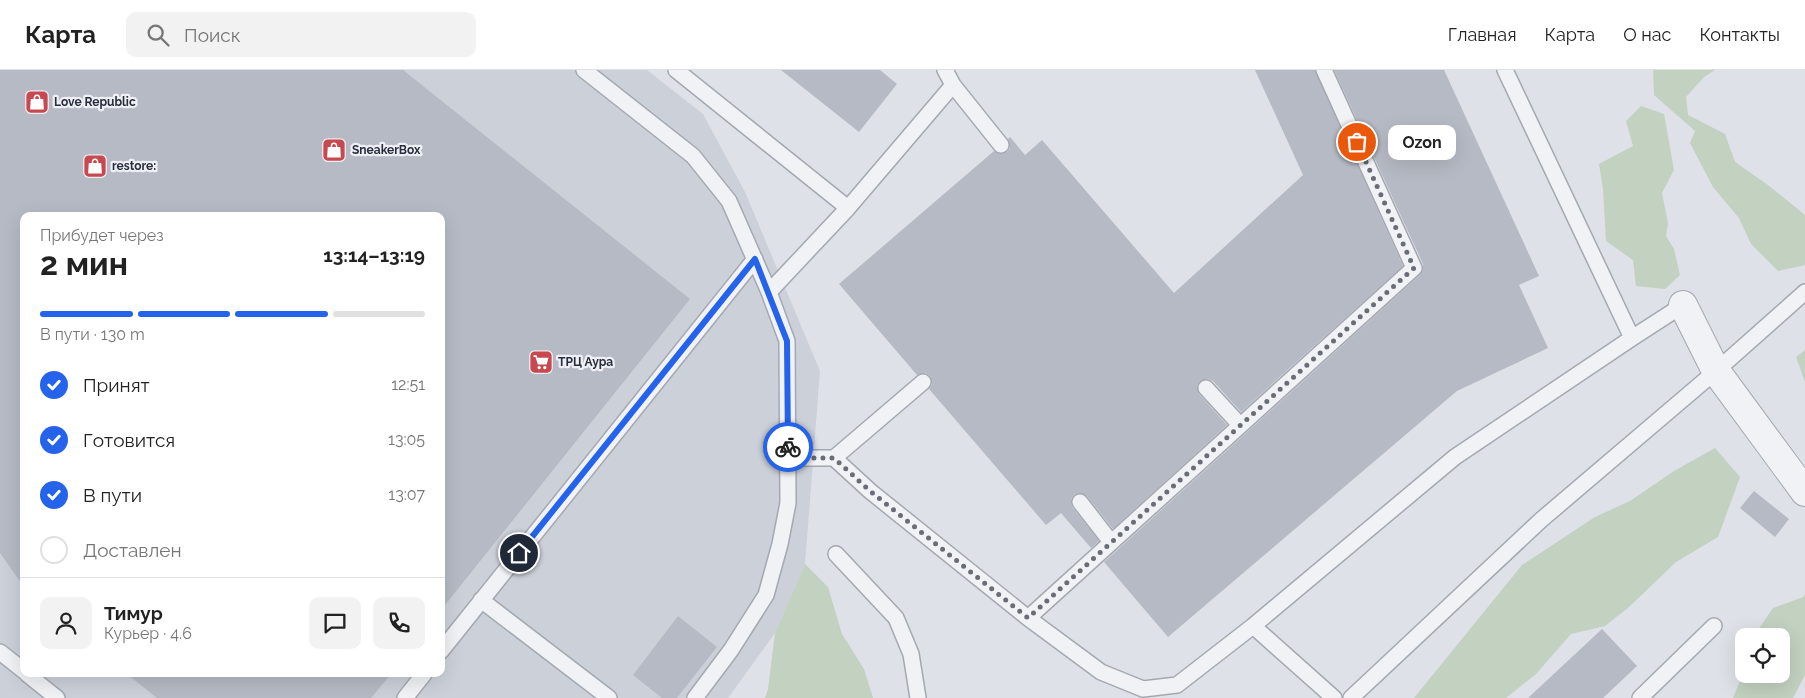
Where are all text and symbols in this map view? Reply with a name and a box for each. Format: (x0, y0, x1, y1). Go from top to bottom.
search box (126, 12, 476, 57)
text: Карта (25, 20, 96, 49)
icon: search (144, 21, 172, 49)
text: Поиск (184, 24, 241, 46)
text: Главная (1448, 24, 1516, 45)
text: Карта (1544, 24, 1595, 45)
text: О нас (1623, 24, 1671, 45)
text: Контакты (1699, 24, 1780, 45)
shop icon: Love Republic (24, 89, 50, 115)
place label: Love Republic (54, 95, 136, 109)
pin (1336, 121, 1378, 163)
callout: Ozon (1387, 124, 1454, 160)
icon: bag (1343, 128, 1371, 156)
text: Ozon (1402, 133, 1442, 152)
shop icon: SneakerBox (321, 137, 347, 163)
place label: SneakerBox (352, 143, 421, 157)
shop icon: restore: (82, 153, 108, 179)
place label: restore: (112, 159, 156, 173)
text: Прибудет через (40, 226, 164, 245)
text: 13:14–13:19 (323, 244, 425, 266)
text: 2 мин (40, 245, 128, 282)
text: В пути · 130 m (40, 325, 145, 344)
supermarket icon: ТРЦ Аура (528, 349, 554, 375)
place label: ТРЦ Аура (558, 355, 613, 369)
icon: check (40, 371, 68, 399)
text: Принят (83, 374, 150, 396)
text: 12:51 (391, 375, 425, 394)
courier (763, 422, 813, 472)
icon: check (40, 426, 68, 454)
text: Готовится (83, 429, 175, 451)
text: 13:05 (388, 430, 425, 449)
icon: bike (774, 433, 802, 461)
icon: check (40, 481, 68, 509)
text: В пути (83, 484, 142, 506)
text: 13:07 (388, 485, 425, 504)
pin (498, 532, 540, 574)
text: Доставлен (83, 539, 182, 561)
icon: home (505, 539, 533, 567)
button: person (40, 597, 92, 649)
button: chat (309, 597, 361, 649)
button: phone (373, 597, 425, 649)
text: Тимур (104, 602, 163, 624)
text: Курьер · 4.6 (104, 624, 192, 643)
map controls (1735, 628, 1790, 683)
button: locate (1735, 628, 1790, 683)

